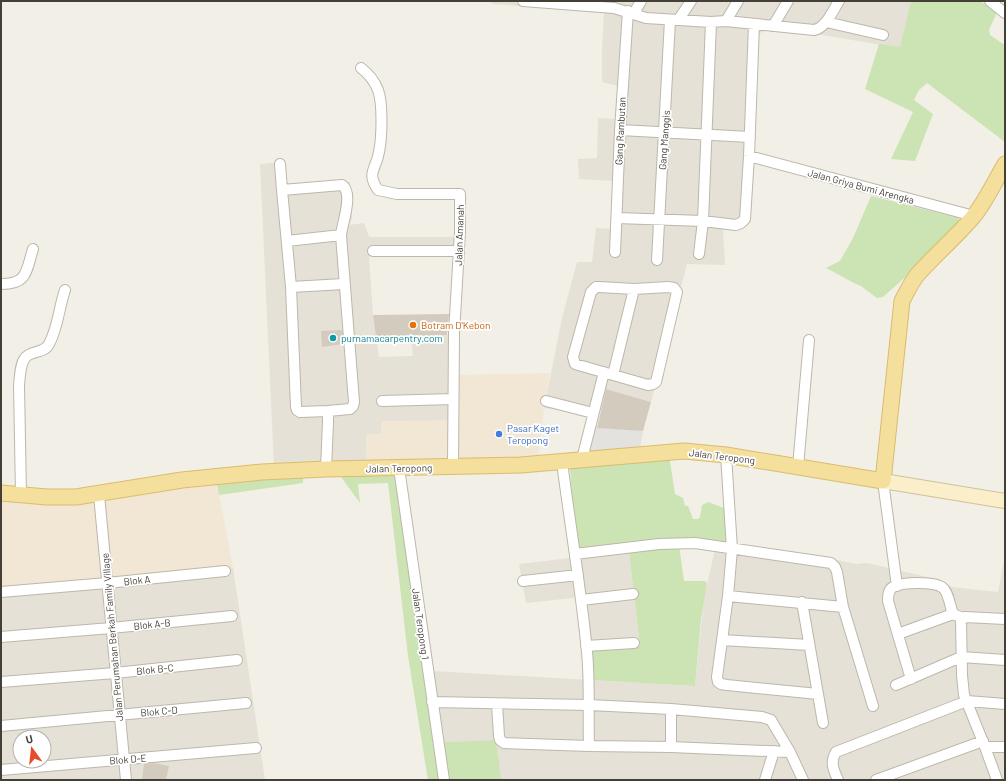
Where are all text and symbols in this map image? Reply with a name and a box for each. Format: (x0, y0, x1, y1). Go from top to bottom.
street label: Gang Rambutan (612, 97, 628, 165)
street label: Gang Manggis (656, 110, 672, 170)
street label: Jalan Griya Bumi Arengka (806, 166, 916, 206)
street label: Jalan Amanah (452, 204, 466, 266)
place label: Botram D'Kebon (421, 319, 490, 331)
marker: Botram D'Kebon (408, 320, 418, 330)
place label: purnamacarpentry.com (341, 332, 443, 344)
marker: purnamacarpentry.com (328, 333, 338, 343)
place label: Pasar Kaget Teropong (507, 422, 559, 446)
marker: Pasar Kaget Teropong (494, 429, 504, 439)
street label: Jalan Teropong (688, 446, 756, 466)
street label: Jalan Teropong (366, 461, 432, 475)
street label: Jalan Perumahan Berkah Family Village (99, 552, 125, 722)
street label: Blok A (123, 573, 151, 587)
street label: Jalan Teropong 1 (410, 587, 432, 661)
street label: Blok A-B (133, 616, 171, 632)
street label: Blok B-C (136, 661, 174, 677)
street label: Blok C-D (140, 703, 178, 719)
north arrow (12, 729, 52, 769)
text: U (24, 732, 34, 746)
street label: Blok D-E (109, 751, 147, 767)

